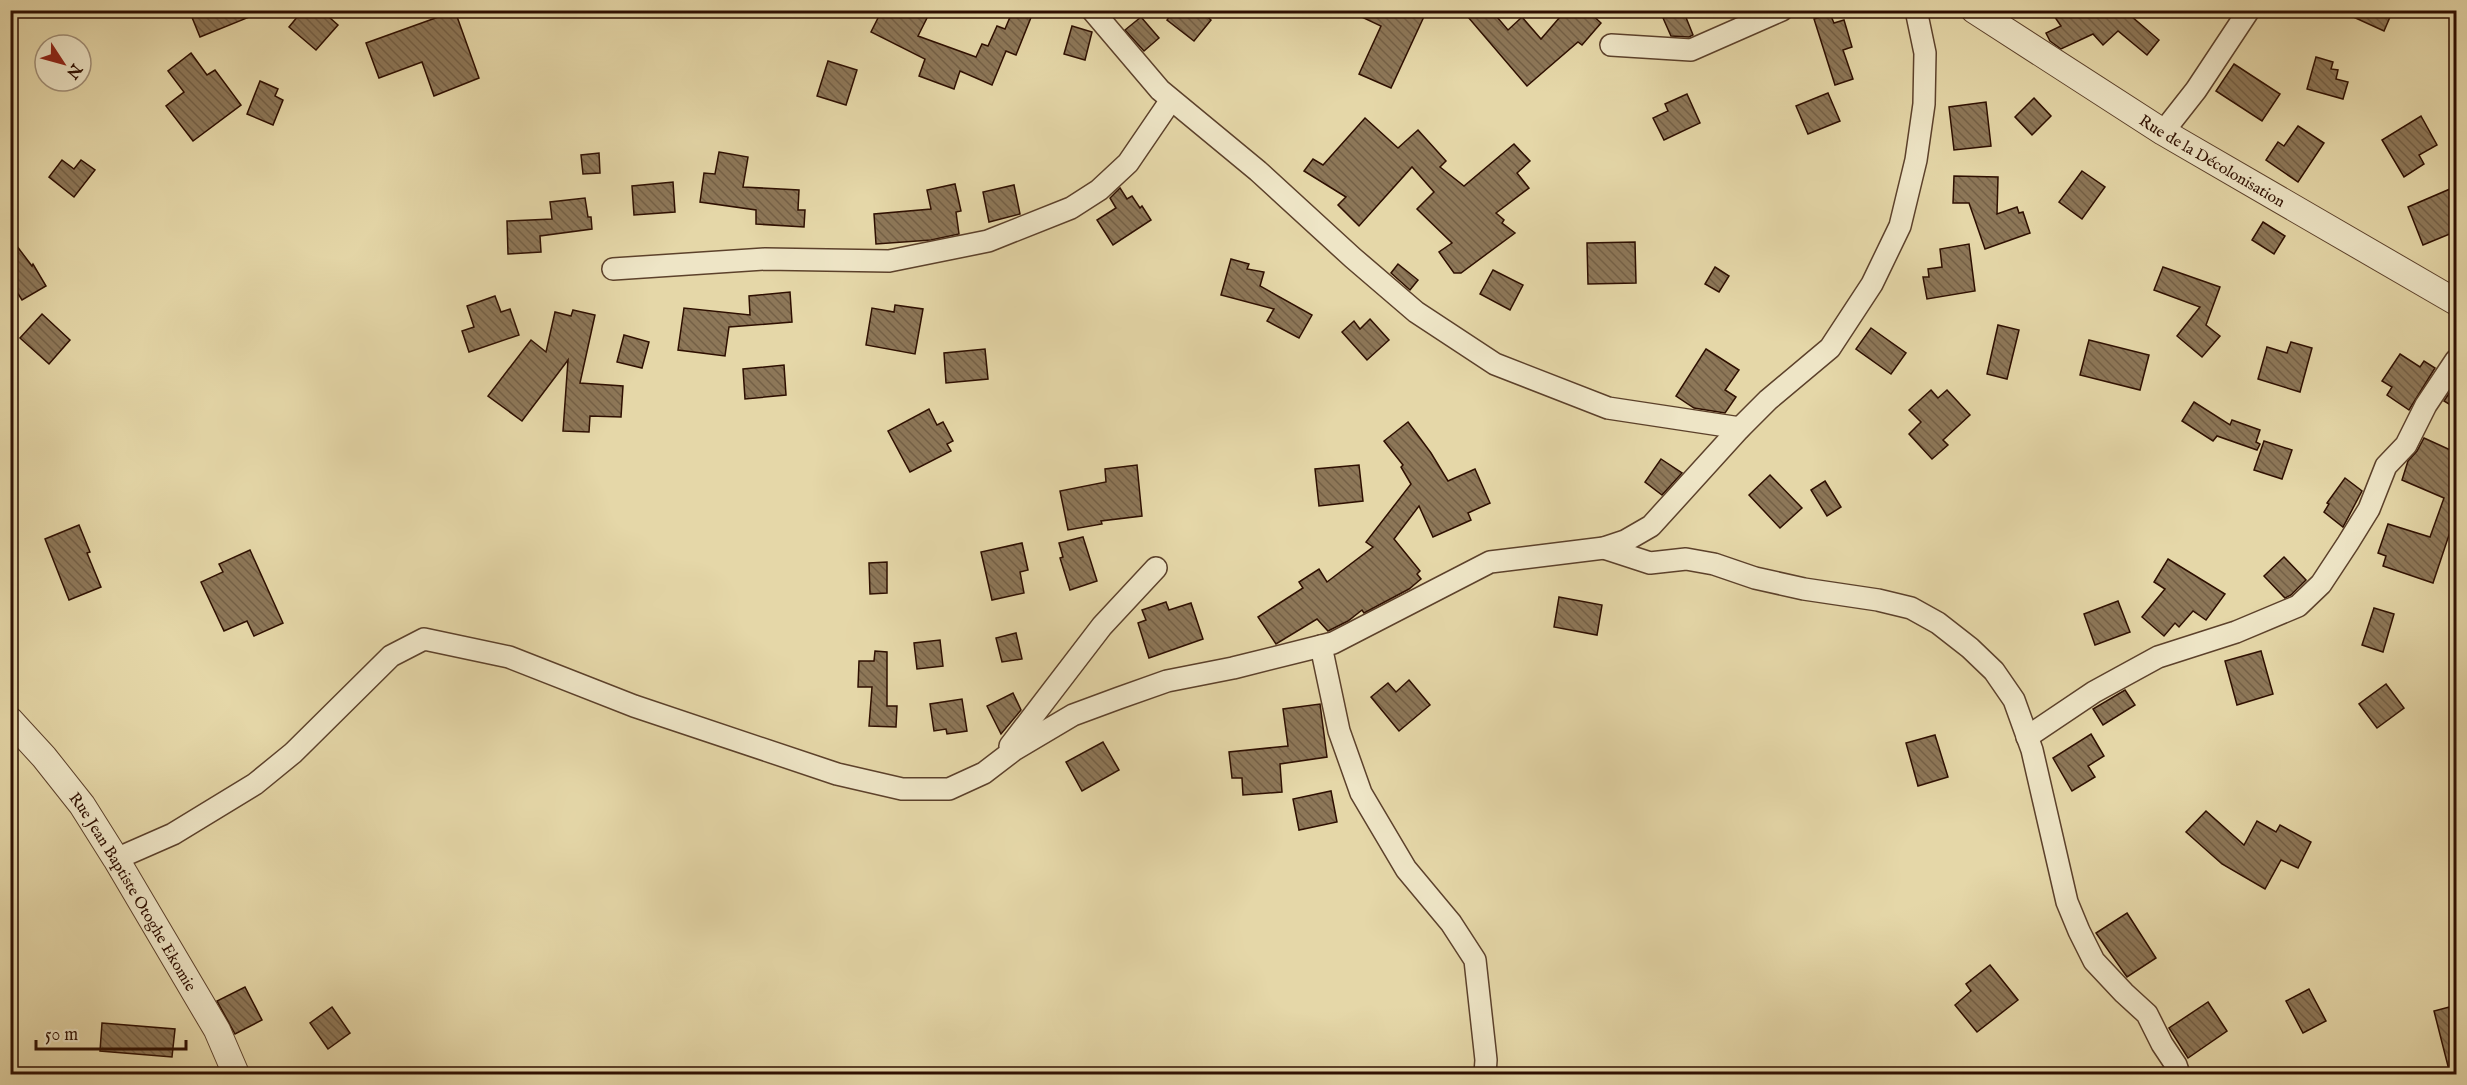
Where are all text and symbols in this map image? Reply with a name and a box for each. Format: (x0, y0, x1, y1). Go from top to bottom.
north arrow (33, 33, 93, 93)
text: N (61, 58, 86, 82)
street label: Rue de la Décolonisation (2135, 111, 2289, 213)
street label: Rue Jean Baptiste Otoghe Ekomie (64, 789, 200, 995)
scale bar (36, 1013, 186, 1051)
text: 50 m (45, 1024, 78, 1047)

